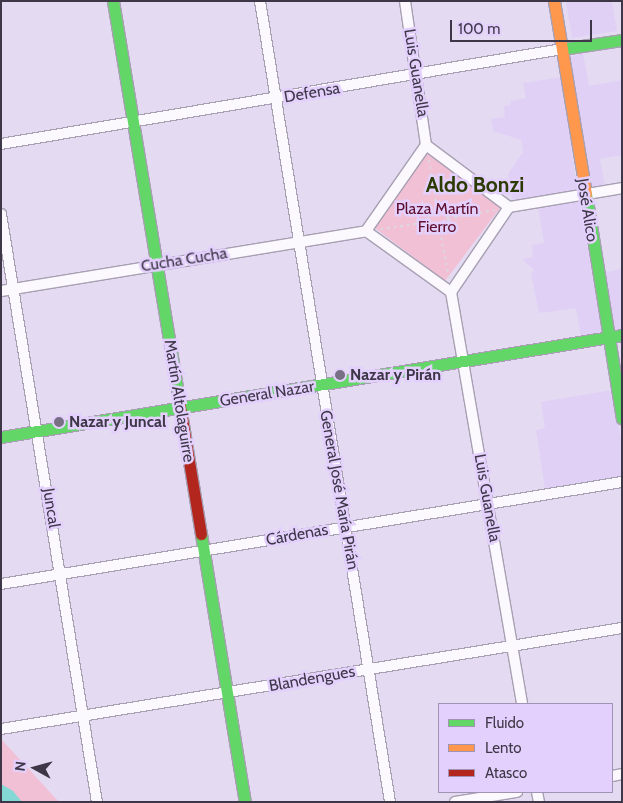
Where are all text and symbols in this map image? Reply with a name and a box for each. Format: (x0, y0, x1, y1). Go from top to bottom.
scale bar (453, 10, 596, 42)
text: 100 m (458, 20, 500, 38)
street label: Luis Guanella (400, 28, 432, 118)
street label: Defensa (283, 79, 341, 107)
district label: Aldo Bonzi (426, 172, 524, 198)
street label: José Alico (573, 177, 601, 243)
park label: Plaza Martín Fierro (396, 199, 478, 237)
street label: Cucha Cucha (140, 244, 228, 276)
street label: Martín Altolaguirre (160, 338, 198, 464)
place label: Nazar y Pirán (350, 365, 441, 385)
marker: Nazar y Pirán (334, 369, 346, 381)
street label: General Nazar (219, 377, 315, 411)
street label: General José María Pirán (316, 409, 362, 571)
place label: Nazar y Juncal (69, 412, 166, 432)
marker: Nazar y Juncal (53, 416, 65, 428)
street label: Luis Guanella (470, 453, 504, 543)
street label: Juncal (38, 487, 64, 529)
street label: Cárdenas (264, 520, 330, 550)
street label: Blandengues (267, 662, 357, 696)
legend (438, 703, 613, 793)
text: Fluido (485, 714, 524, 732)
text: Lento (485, 739, 522, 757)
north arrow (10, 743, 60, 793)
text: N (11, 760, 30, 772)
text: Atasco (485, 764, 527, 782)

